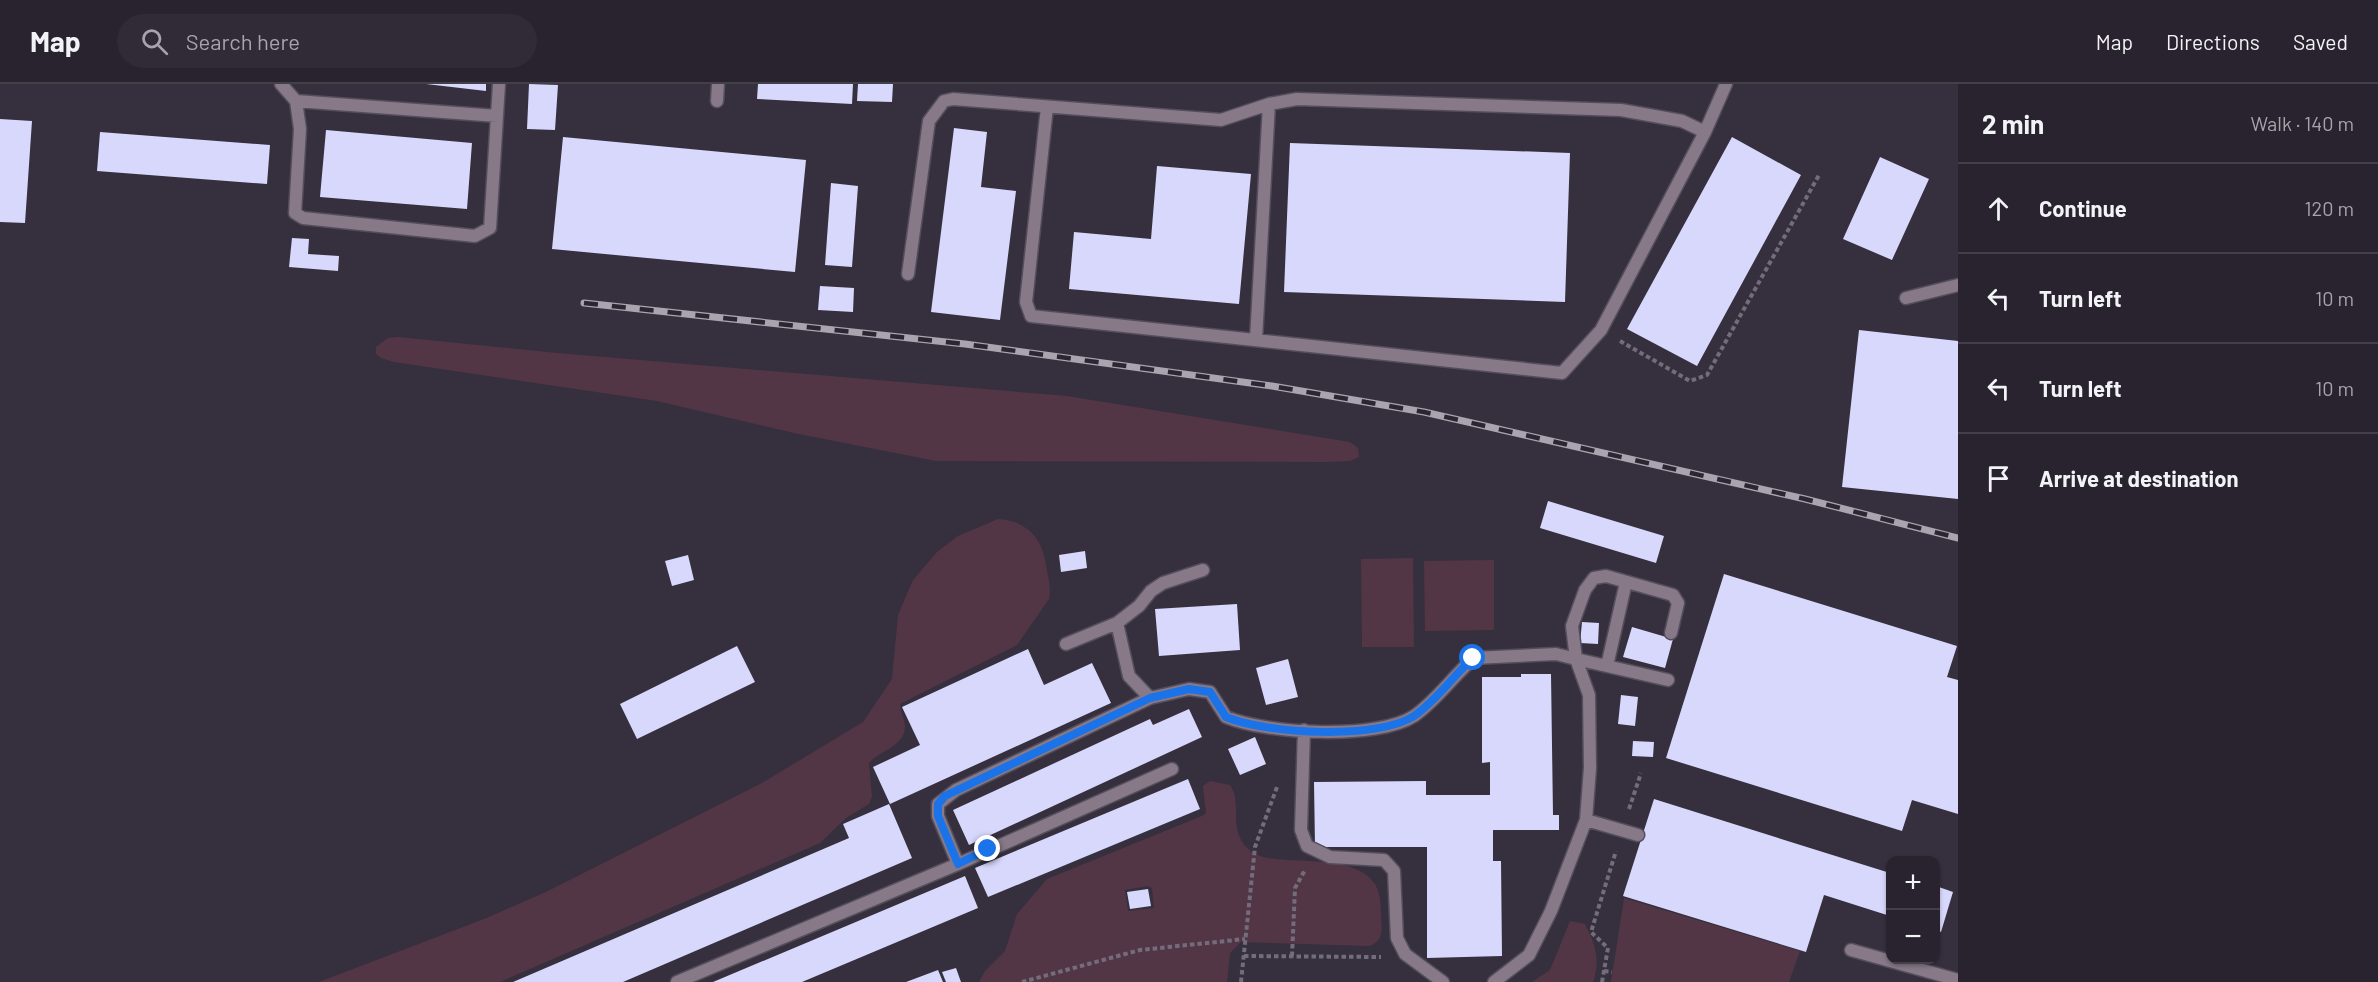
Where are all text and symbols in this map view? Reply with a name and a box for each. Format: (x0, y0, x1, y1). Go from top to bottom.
search box (117, 14, 537, 68)
text: Map (30, 24, 81, 58)
icon: search (138, 25, 171, 58)
text: Search here (186, 28, 300, 54)
text: Map (2096, 29, 2133, 54)
text: Directions (2166, 29, 2260, 54)
text: Saved (2293, 29, 2348, 54)
text: 2 min (1982, 108, 2044, 139)
text: Walk · 140 m (2250, 111, 2354, 135)
icon: ahead (1982, 192, 2015, 225)
text: Continue (2039, 195, 2127, 221)
text: 120 m (2304, 196, 2354, 220)
icon: left (1982, 282, 2015, 315)
text: Turn left (2039, 285, 2122, 311)
text: 10 m (2315, 286, 2354, 310)
icon: left (1982, 372, 2015, 405)
text: Turn left (2039, 375, 2122, 401)
text: 10 m (2315, 376, 2354, 400)
icon: arrive (1982, 462, 2015, 495)
text: Arrive at destination (2039, 465, 2238, 491)
route start (1459, 644, 1485, 670)
route end (974, 835, 1000, 861)
map controls (1886, 856, 1940, 964)
button: + (1886, 856, 1940, 910)
button: − (1886, 910, 1940, 964)

